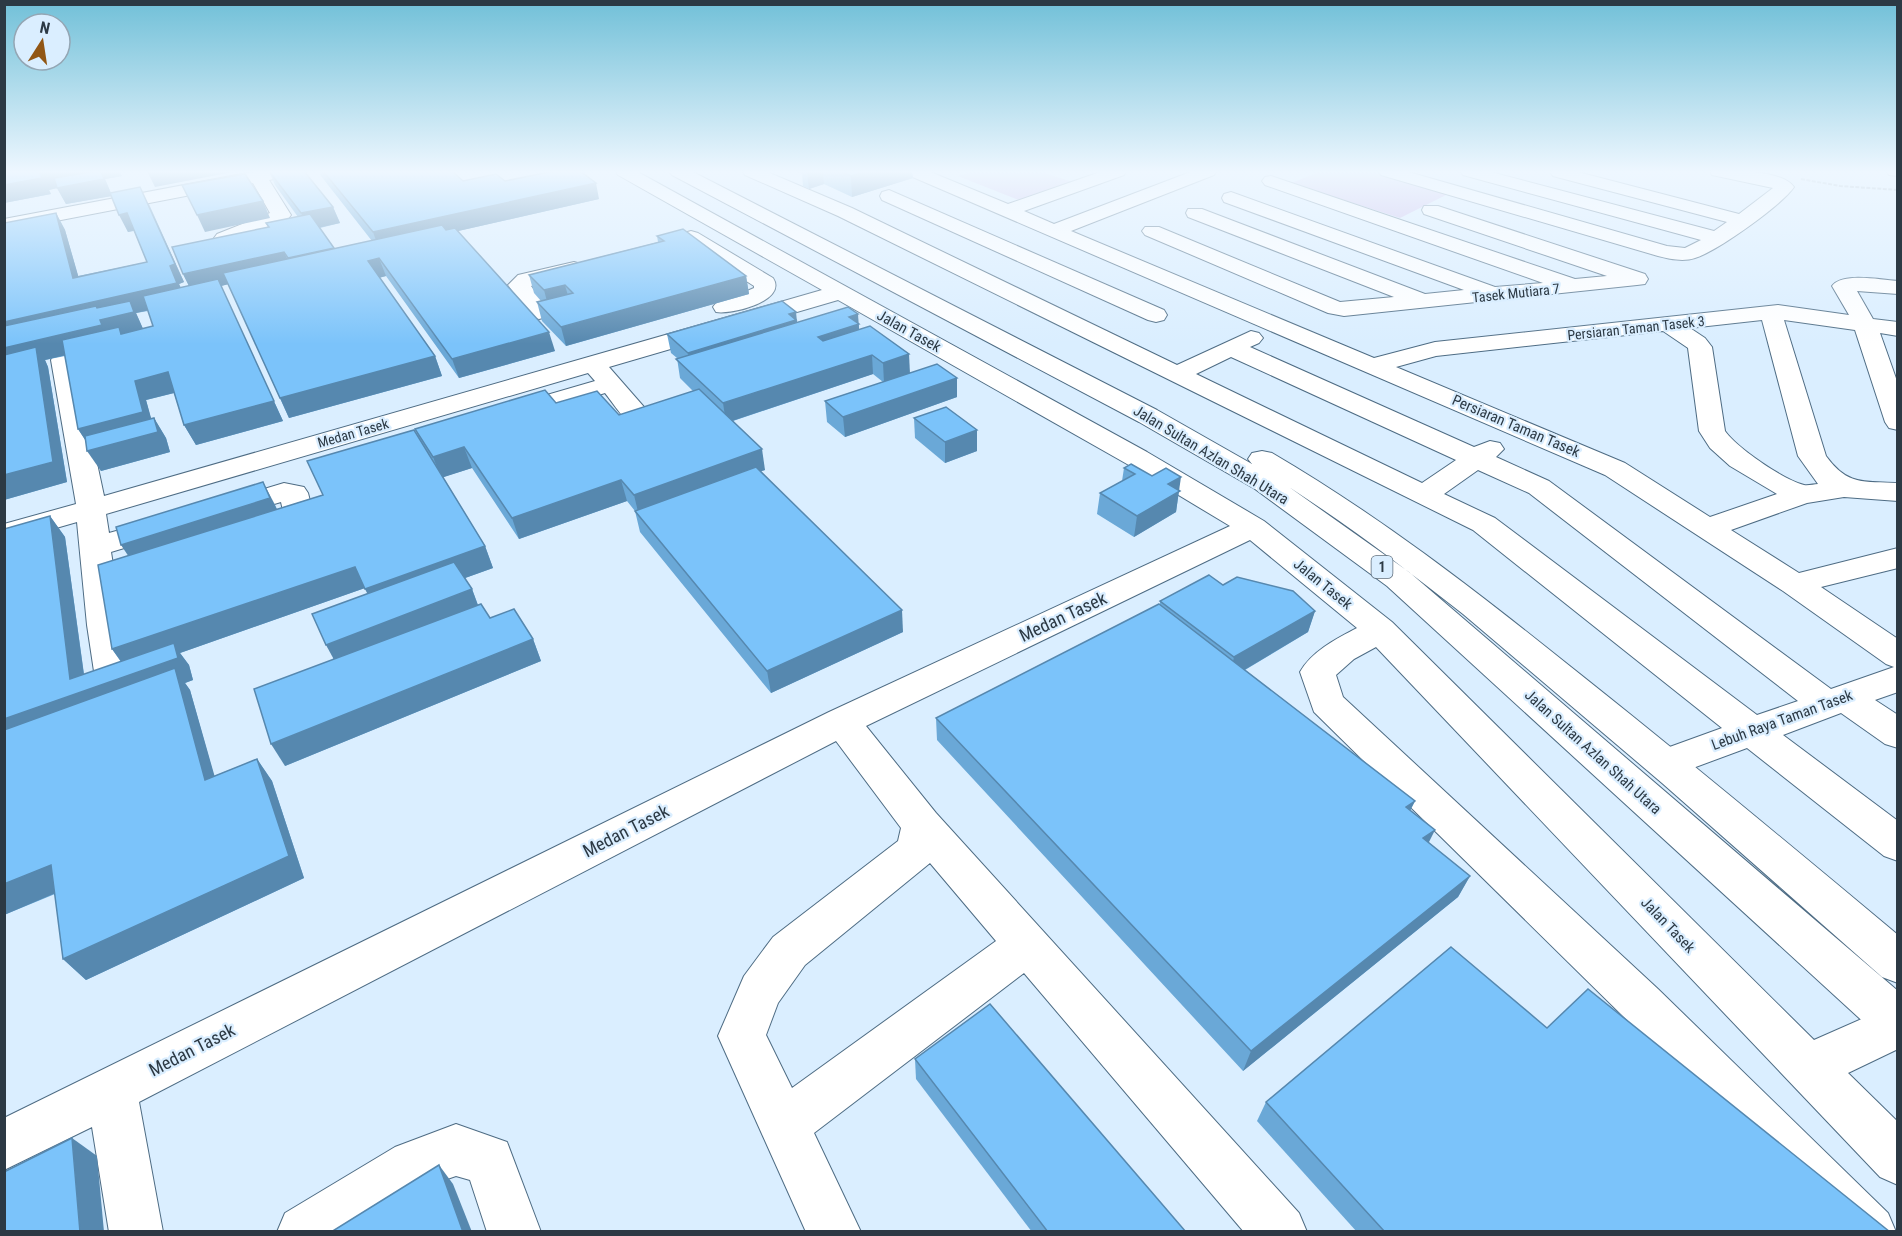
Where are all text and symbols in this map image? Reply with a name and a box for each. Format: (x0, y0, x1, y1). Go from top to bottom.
north arrow (12, 12, 72, 72)
text: N (38, 18, 52, 38)
street label: Tasek Mutiara 7 (1471, 280, 1561, 306)
street label: Jalan Tasek (874, 306, 944, 356)
street label: Persiaran Taman Tasek 3 (1567, 313, 1705, 343)
street label: Persiaran Taman Tasek (1449, 391, 1583, 461)
street label: Jalan Sultan Azlan Shah Utara (1130, 402, 1292, 508)
street label: Medan Tasek (316, 415, 391, 451)
street label: Jalan Tasek (1290, 555, 1356, 613)
road number: 1 (1372, 556, 1392, 578)
street label: Medan Tasek (1016, 587, 1110, 646)
street label: Jalan Sultan Azlan Shah Utara (1521, 686, 1665, 818)
street label: Lebuh Raya Taman Tasek (1709, 686, 1855, 754)
street label: Medan Tasek (579, 800, 672, 861)
street label: Jalan Tasek (1637, 893, 1699, 957)
street label: Medan Tasek (145, 1019, 238, 1080)

